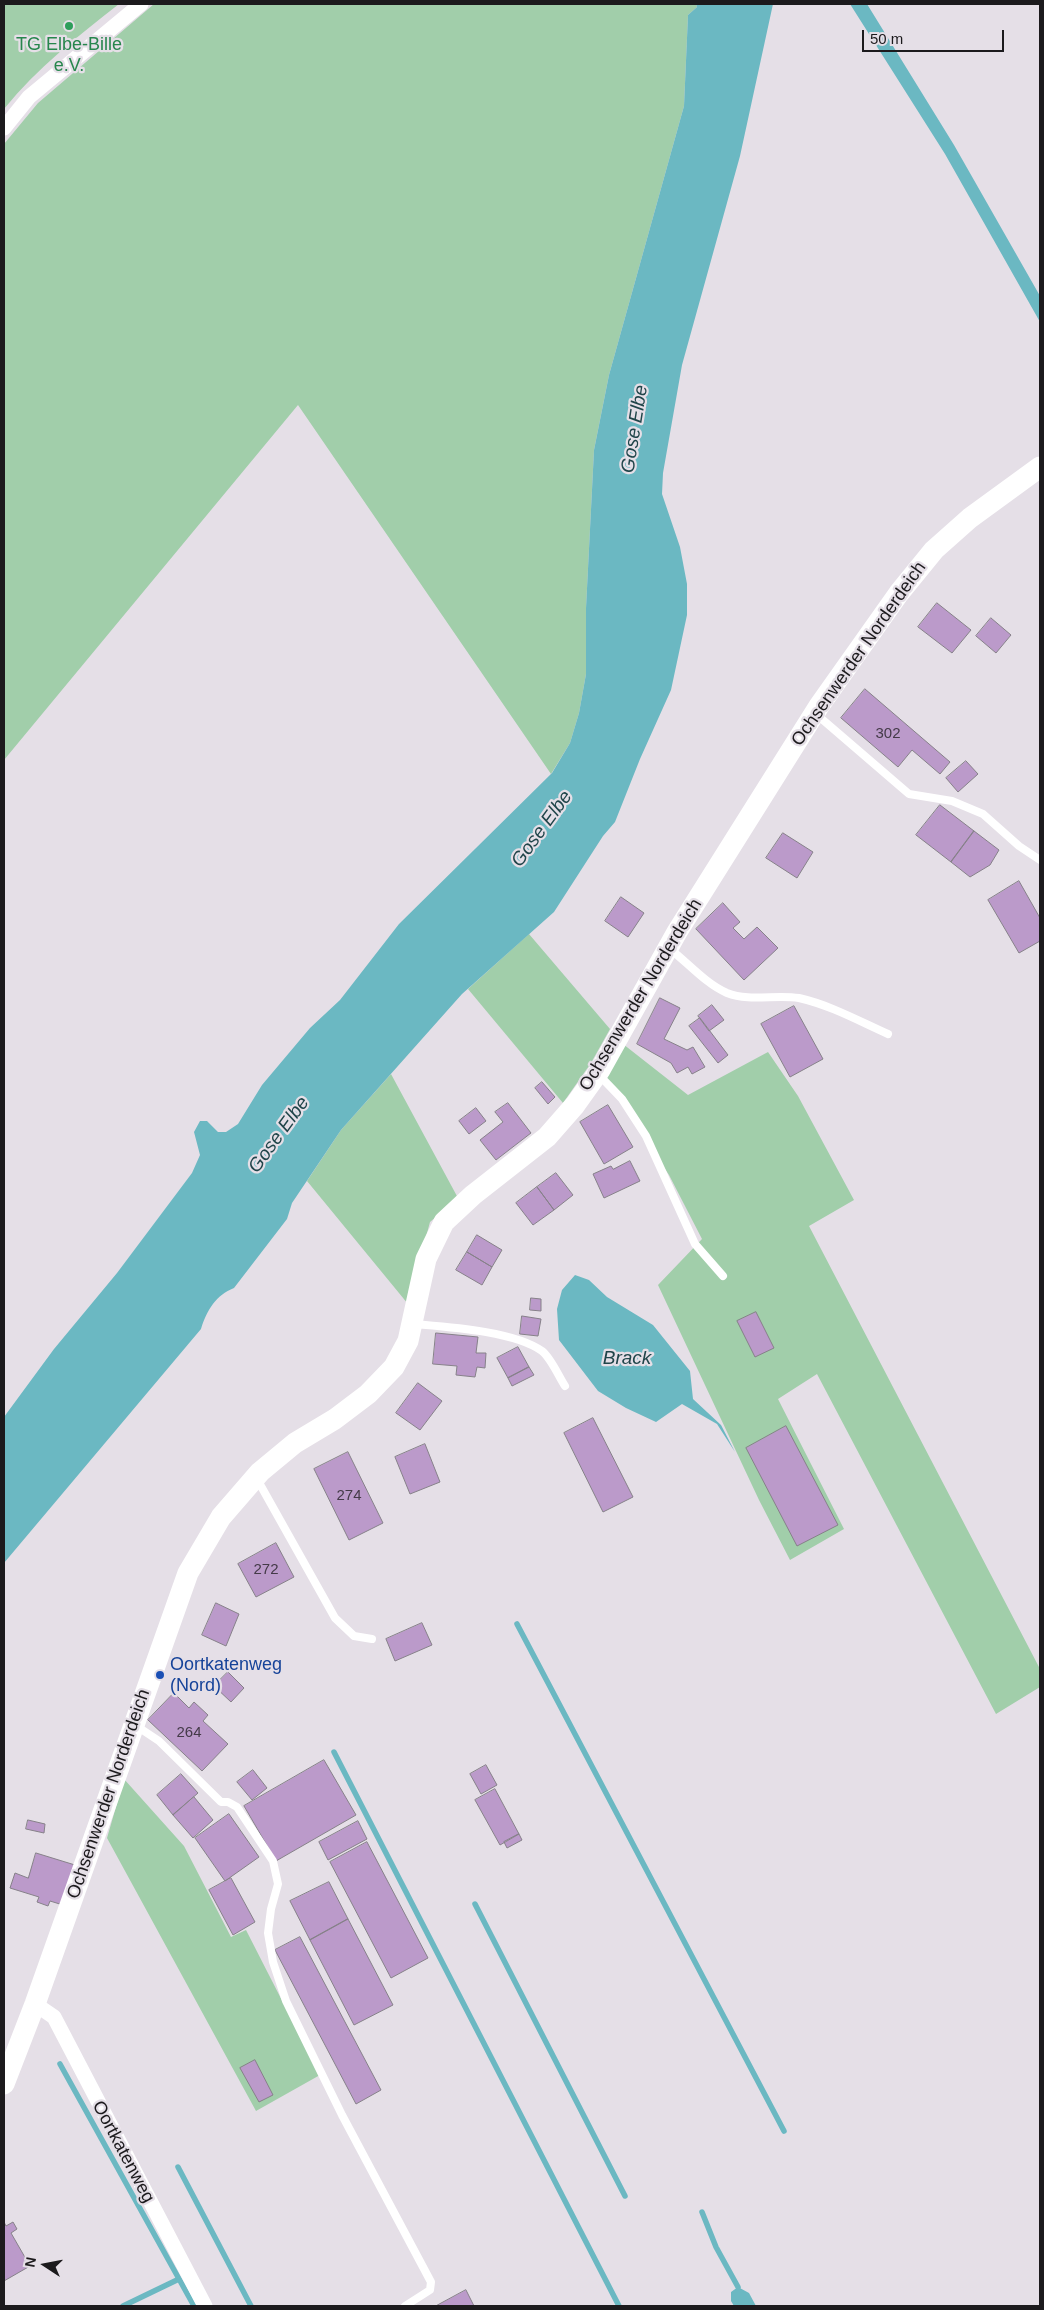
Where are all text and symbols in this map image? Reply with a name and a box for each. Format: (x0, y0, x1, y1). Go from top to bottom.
marker: TG Elbe-Bille e.V. (63, 20, 75, 32)
scale bar (864, 20, 1006, 52)
text: 50 m (870, 30, 903, 47)
place label: TG Elbe-Bille e.V. (16, 34, 122, 76)
water label: Gose Elbe (617, 383, 653, 475)
street label: Ochsenwerder Norderdeich (787, 558, 931, 750)
house number: 302 (875, 725, 901, 743)
water label: Gose Elbe (507, 786, 577, 872)
street label: Ochsenwerder Norderdeich (575, 895, 707, 1095)
water label: Gose Elbe (244, 1092, 314, 1178)
water label: Brack (603, 1348, 651, 1370)
house number: 274 (336, 1487, 362, 1505)
house number: 272 (253, 1561, 279, 1579)
place label: Oortkatenweg (Nord) (170, 1654, 282, 1696)
marker: Oortkatenweg (Nord) (154, 1669, 166, 1681)
street label: Ochsenwerder Norderdeich (63, 1686, 155, 1902)
house number: 264 (176, 1724, 202, 1742)
street label: Oortkatenweg (87, 2097, 159, 2207)
north arrow (20, 2240, 70, 2290)
text: N (21, 2256, 39, 2269)

